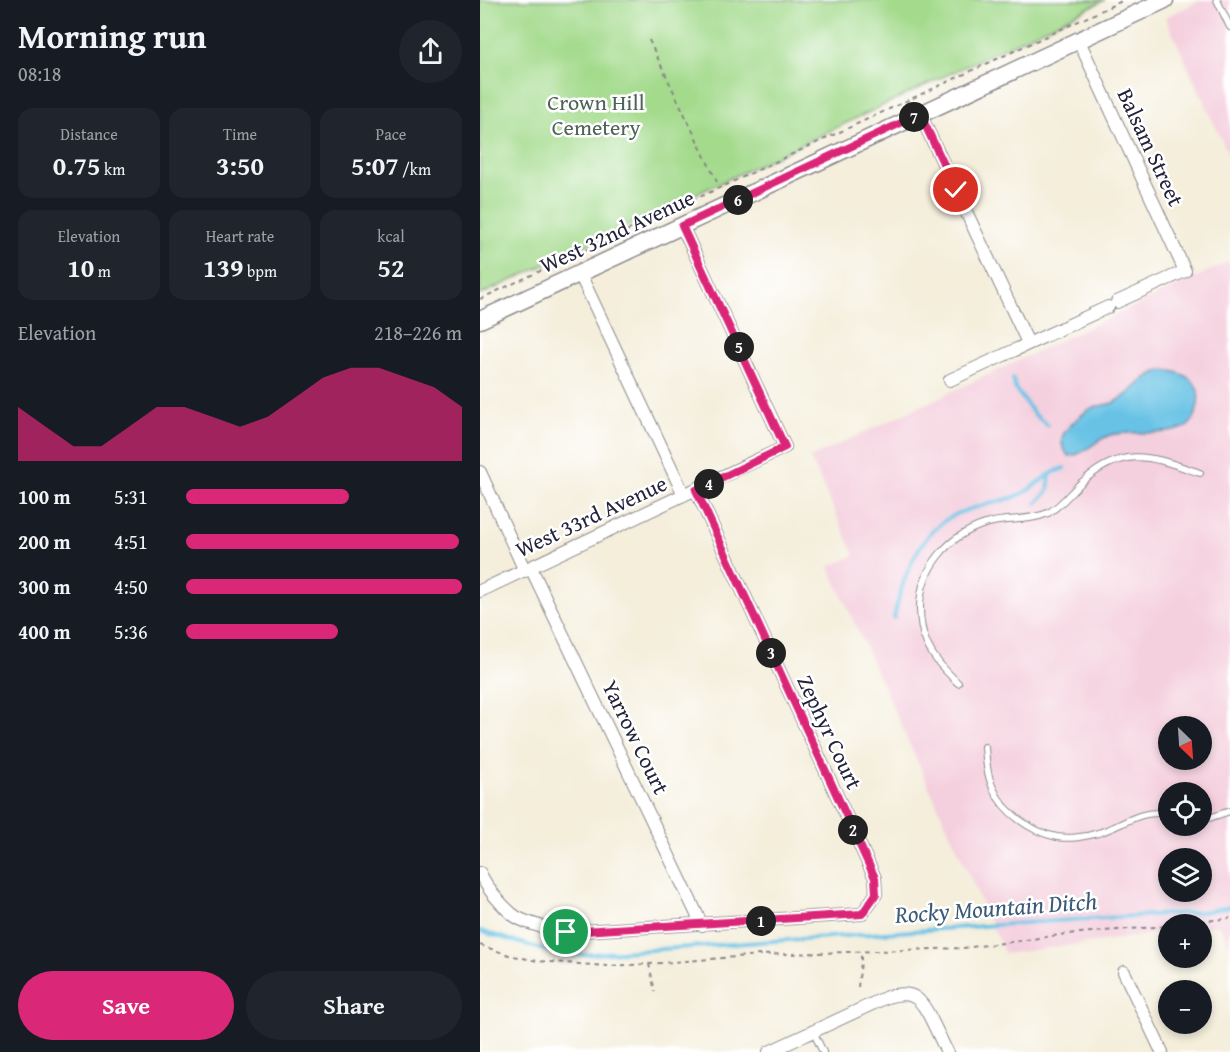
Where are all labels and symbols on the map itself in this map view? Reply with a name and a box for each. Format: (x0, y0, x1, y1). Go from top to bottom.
street label: Balsam Street (1110, 83, 1192, 211)
park label: Crown Hill Cemetery (547, 86, 645, 143)
pin: 7 (899, 102, 929, 132)
pin (930, 164, 981, 215)
street label: West 32nd Avenue (534, 181, 700, 281)
pin: 6 (723, 185, 753, 215)
pin: 5 (724, 332, 754, 362)
street label: West 33rd Avenue (510, 467, 672, 565)
pin: 4 (694, 469, 724, 499)
pin: 3 (756, 638, 786, 668)
street label: Zephyr Court (790, 670, 871, 795)
street label: Yarrow Court (595, 675, 678, 800)
north arrow (1158, 716, 1212, 770)
pin: 2 (838, 815, 868, 845)
water label: Rocky Mountain Ditch (893, 883, 1098, 932)
pin (540, 906, 591, 957)
pin: 1 (746, 906, 776, 936)

